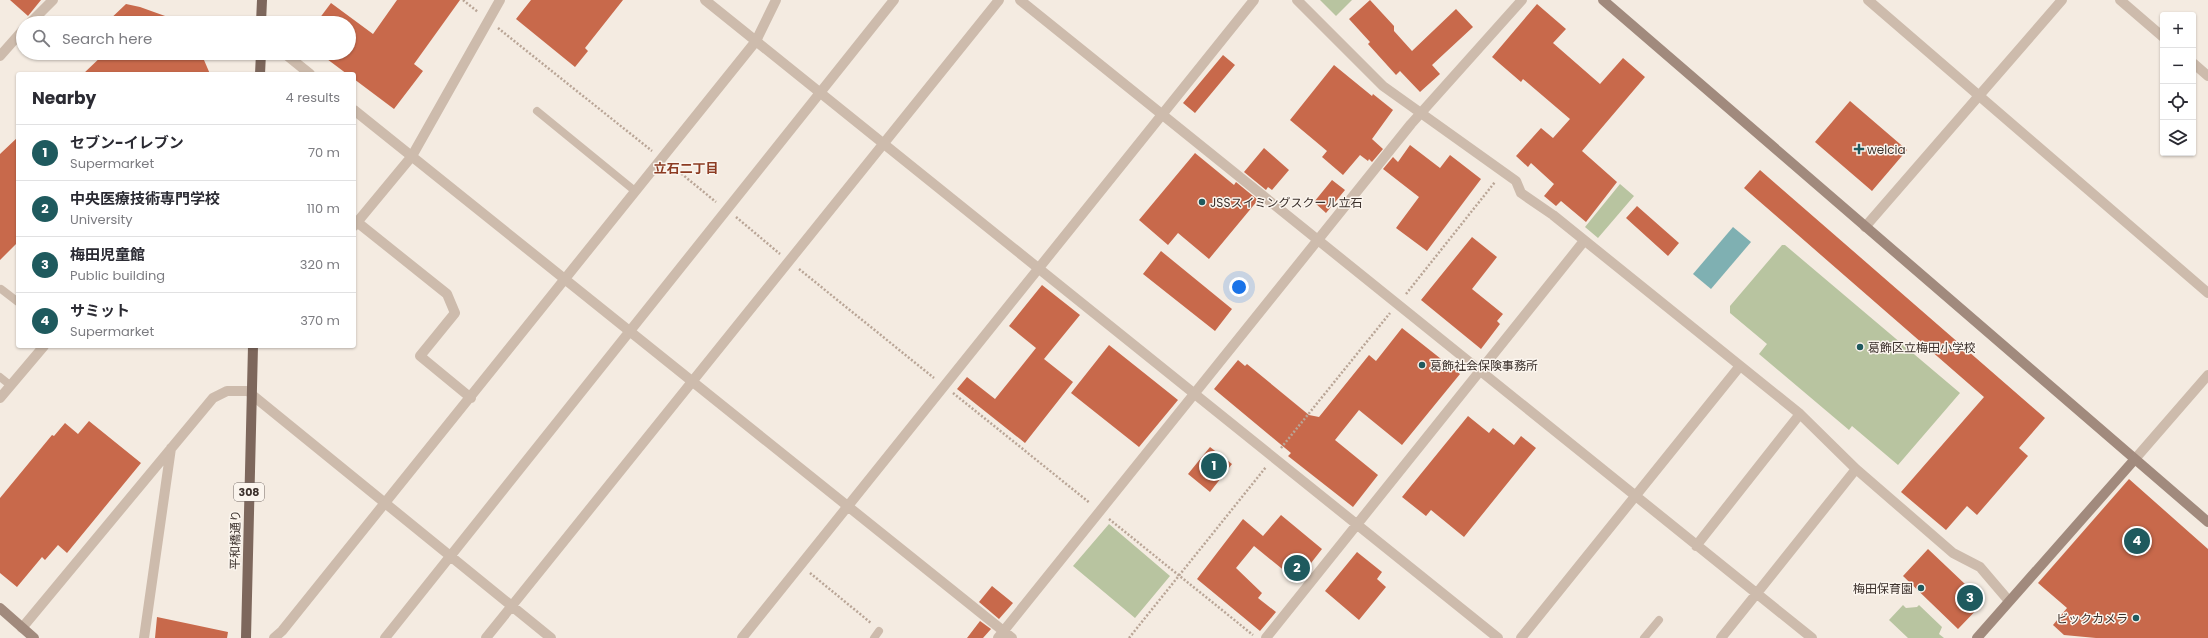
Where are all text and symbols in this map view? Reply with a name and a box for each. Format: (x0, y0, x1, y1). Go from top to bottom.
map controls (2160, 12, 2196, 156)
button: + (2160, 12, 2196, 48)
search box (16, 16, 356, 60)
icon: search (30, 27, 52, 49)
text: Search here (62, 28, 152, 49)
button: − (2160, 48, 2196, 84)
button: locate (2160, 84, 2196, 120)
text: Nearby (32, 86, 96, 110)
text: 4 results (286, 88, 340, 107)
button: layers (2160, 120, 2196, 156)
text: セブン-イレブン (70, 132, 184, 153)
place label: welcia (1867, 141, 1906, 158)
text: 1 (43, 143, 47, 162)
text: 70 m (308, 143, 340, 162)
marker: welcia (1854, 144, 1864, 154)
text: Supermarket (70, 154, 154, 173)
district label: 立石二丁目 (653, 159, 719, 178)
text: 中央医療技術専門学校 (70, 188, 220, 209)
place label: JSSスイミングスクール立石 (1210, 194, 1362, 211)
marker: JSSスイミングスクール立石 (1197, 197, 1207, 207)
text: 2 (41, 199, 49, 218)
text: 110 m (307, 199, 340, 218)
text: University (70, 210, 133, 229)
text: 梅田児童館 (70, 244, 145, 265)
text: 3 (41, 255, 49, 274)
text: 320 m (300, 255, 340, 274)
text: Public building (70, 266, 165, 285)
your location (1229, 277, 1249, 297)
text: サミット (70, 300, 130, 321)
text: 4 (41, 311, 49, 330)
text: 370 m (300, 311, 340, 330)
text: Supermarket (70, 322, 154, 341)
place label: 葛飾区立梅田小学校 (1868, 339, 1976, 356)
marker: 葛飾区立梅田小学校 (1855, 342, 1865, 352)
place label: 葛飾社会保険事務所 (1430, 357, 1538, 374)
marker: 葛飾社会保険事務所 (1417, 360, 1427, 370)
pin: 1 (1201, 451, 1227, 481)
road number: 308 (234, 483, 264, 501)
street label: 平和橋通り (226, 510, 244, 570)
pin: 4 (2124, 526, 2150, 556)
pin: 2 (1284, 553, 1310, 583)
place label: 梅田保育園 (1853, 580, 1913, 597)
marker: 梅田保育園 (1916, 583, 1926, 593)
pin: 3 (1957, 583, 1983, 613)
place label: ビックカメラ (2056, 610, 2128, 627)
marker: ビックカメラ (2131, 613, 2141, 623)

